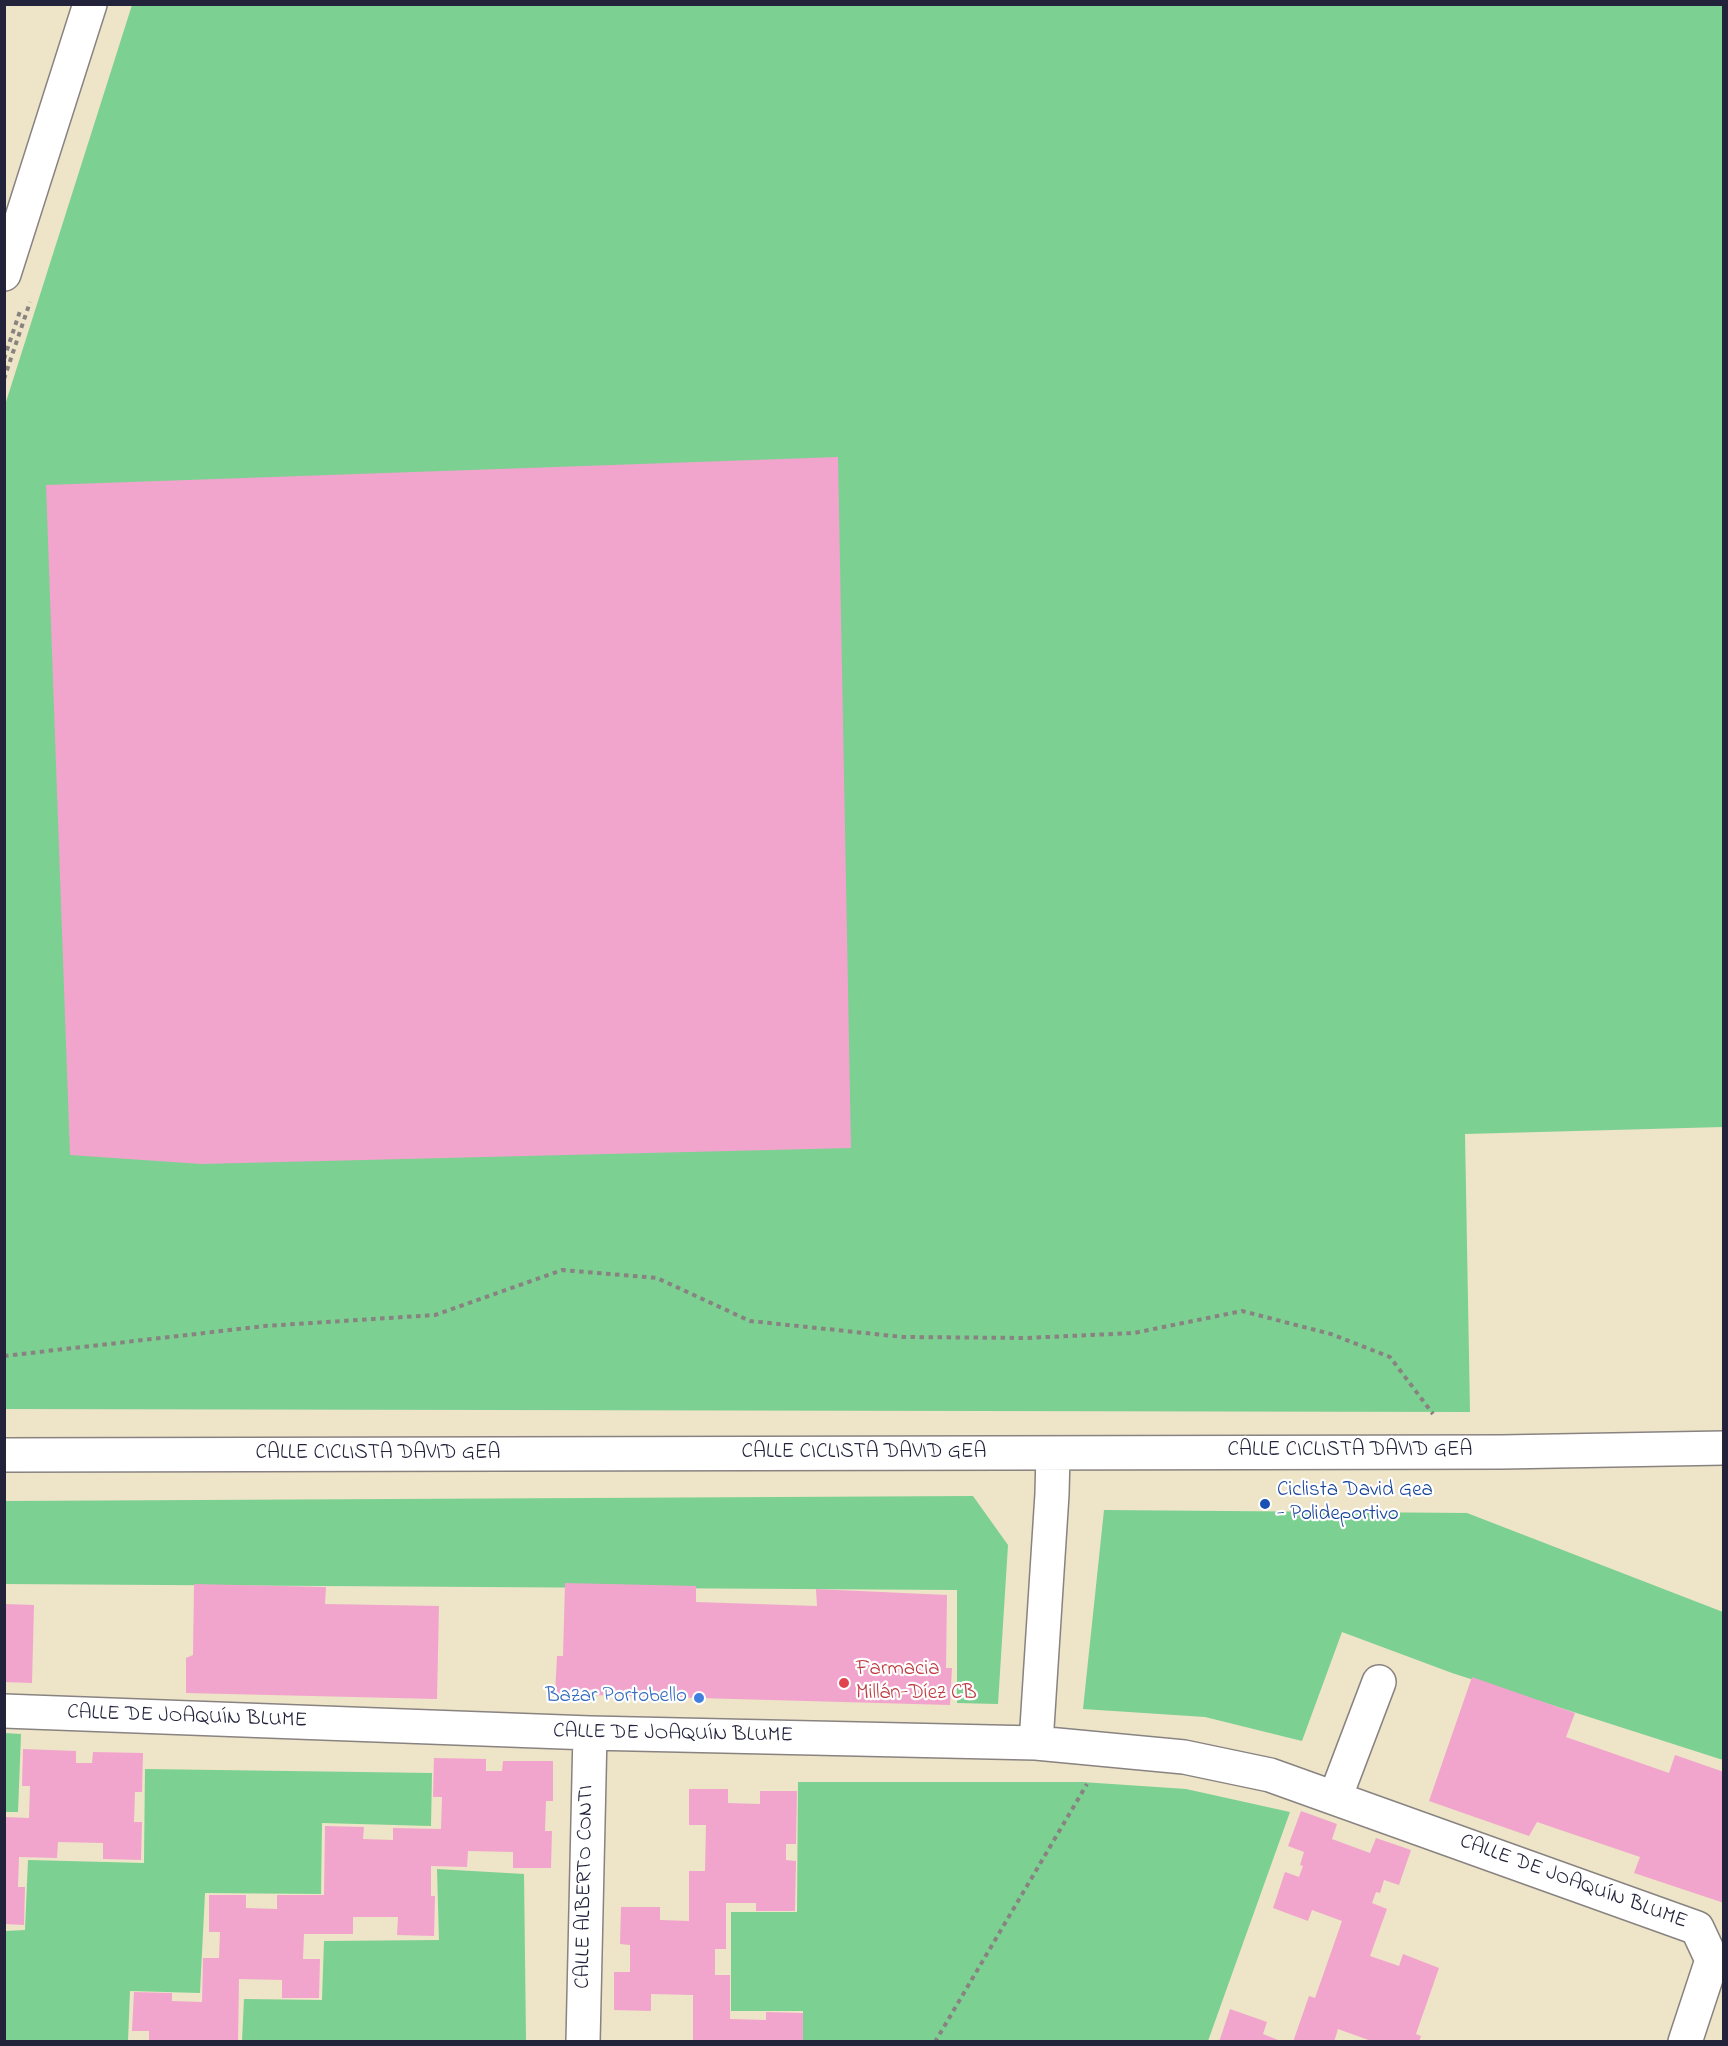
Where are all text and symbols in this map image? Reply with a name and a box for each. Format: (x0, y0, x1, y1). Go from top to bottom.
street label: CALLE CICLISTA DAVID GEA (1227, 1439, 1473, 1465)
street label: CALLE CICLISTA DAVID GEA (741, 1441, 987, 1467)
street label: CALLE CICLISTA DAVID GEA (255, 1442, 501, 1468)
place label: Ciclista David Gea - Polideportivo (1277, 1479, 1433, 1529)
marker: Ciclista David Gea - Polideportivo (1258, 1497, 1272, 1511)
place label: Farmacia Millán-Díez CB (856, 1658, 977, 1708)
marker: Farmacia Millán-Díez CB (837, 1676, 851, 1690)
place label: Bazar Portobello (545, 1685, 687, 1711)
marker: Bazar Portobello (692, 1691, 706, 1705)
street label: CALLE DE JOAQUÍN BLUME (67, 1701, 307, 1735)
street label: CALLE DE JOAQUÍN BLUME (553, 1720, 793, 1750)
street label: CALLE ALBERTO CONTI (572, 1785, 600, 1989)
street label: CALLE DE JOAQUÍN BLUME (1456, 1830, 1690, 1936)

